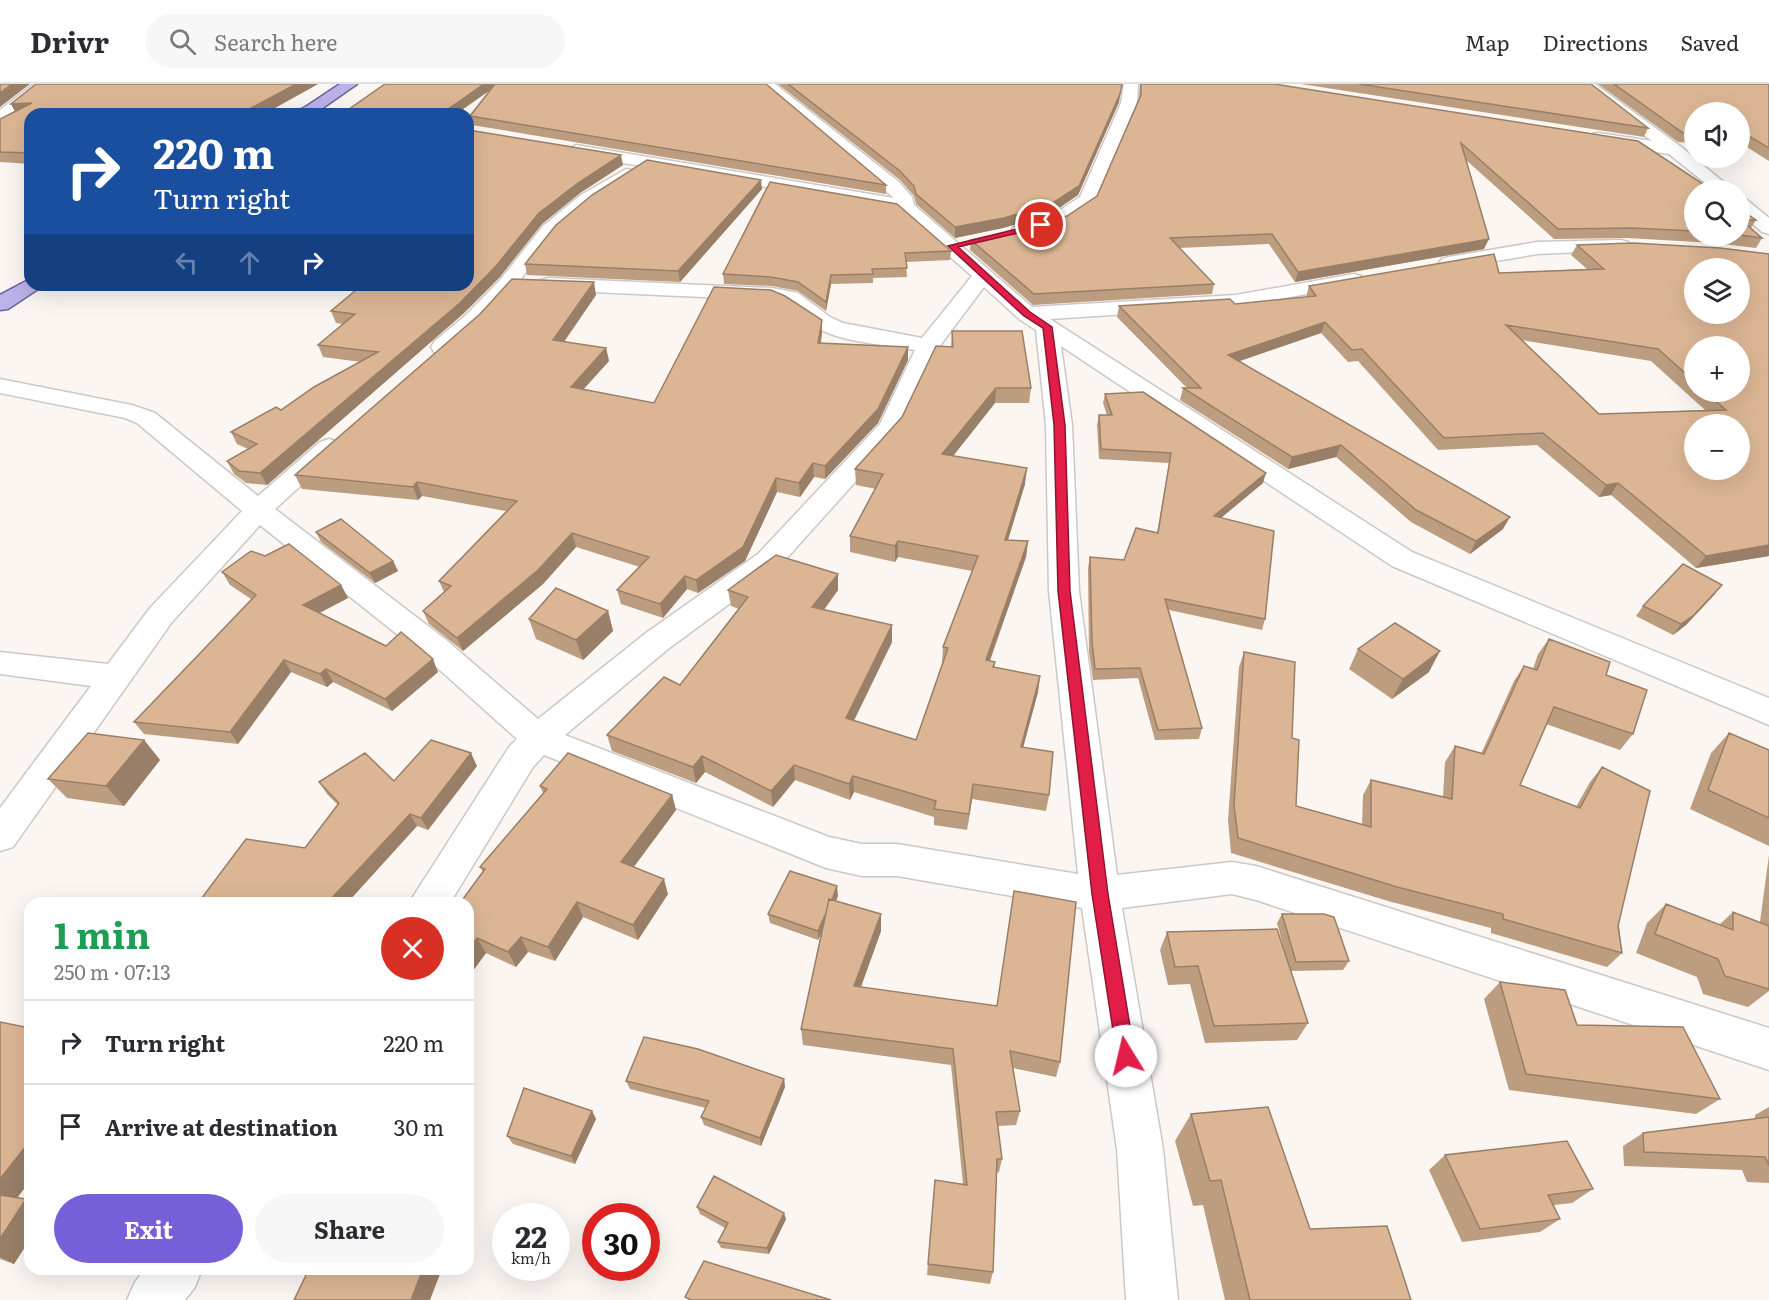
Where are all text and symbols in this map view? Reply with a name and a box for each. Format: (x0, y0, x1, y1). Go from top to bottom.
search box (145, 14, 565, 68)
text: Drivr (30, 20, 109, 62)
icon: search (166, 25, 199, 58)
text: Search here (214, 25, 337, 58)
text: Map (1465, 26, 1510, 57)
text: Directions (1543, 26, 1648, 57)
text: Saved (1681, 26, 1739, 57)
map controls (1684, 102, 1750, 480)
button: sound (1684, 102, 1750, 168)
text: 220 m (153, 120, 274, 182)
icon: right (54, 132, 132, 210)
text: Turn right (153, 177, 290, 217)
button: search (1684, 180, 1750, 246)
pin (1015, 199, 1066, 250)
icon: arrive (1024, 208, 1057, 241)
icon: left (170, 246, 203, 279)
icon: ahead (233, 246, 266, 279)
icon: right (296, 246, 329, 279)
button: layers (1684, 258, 1750, 324)
button: + (1684, 336, 1750, 402)
button: − (1684, 414, 1750, 480)
text: 1 min (54, 907, 150, 960)
button: close (381, 917, 444, 980)
text: 250 m · 07:13 (54, 956, 171, 986)
position arrow (1094, 1024, 1158, 1088)
icon: right (54, 1026, 87, 1059)
text: Turn right (105, 1026, 225, 1059)
text: 220 m (383, 1026, 444, 1059)
icon: arrive (54, 1110, 87, 1143)
text: Arrive at destination (105, 1110, 338, 1143)
text: 30 m (394, 1110, 444, 1143)
button: Exit (54, 1194, 243, 1263)
button: Share (255, 1194, 444, 1263)
speed limit sign: 30 (582, 1203, 660, 1281)
text: 22 (515, 1213, 547, 1257)
text: km/h (511, 1246, 551, 1269)

